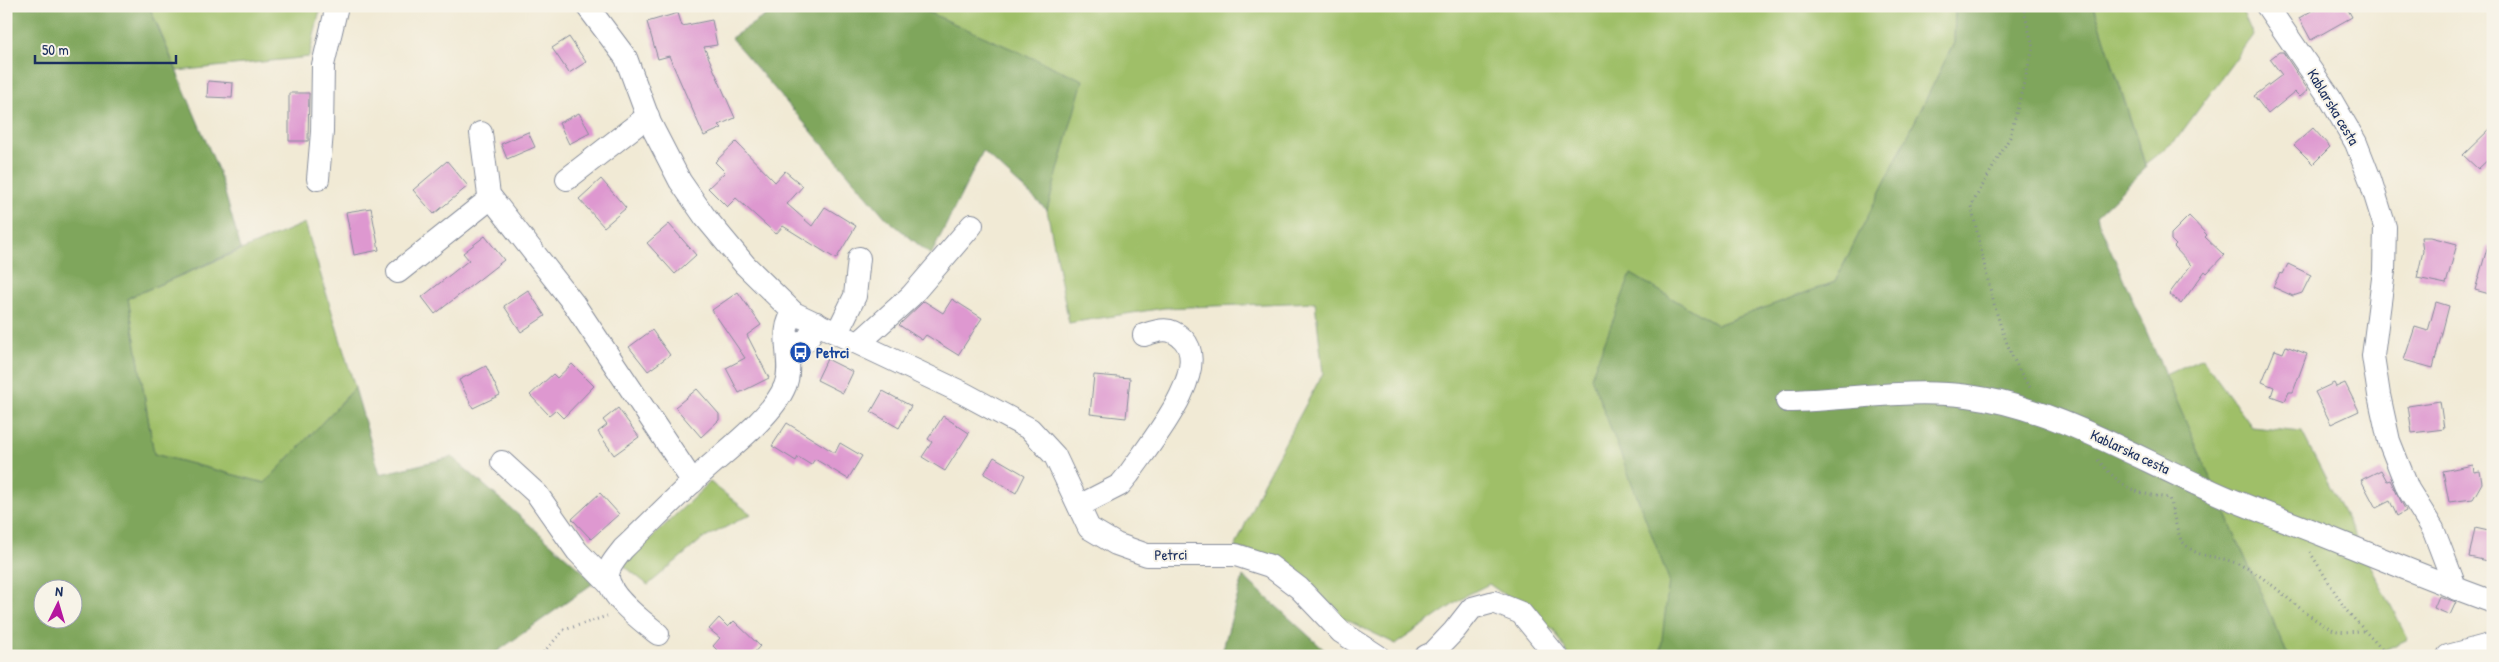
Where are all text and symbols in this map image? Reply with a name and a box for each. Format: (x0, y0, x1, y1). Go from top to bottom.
scale bar (35, 32, 176, 64)
text: 50 m (42, 39, 69, 60)
street label: Kablarska cesta (2302, 65, 2365, 149)
bus stop icon: Petrci (788, 341, 812, 365)
place label: Petrci (816, 342, 849, 363)
street label: Kablarska cesta (2087, 424, 2173, 479)
street label: Petrci (1154, 544, 1188, 565)
north arrow (32, 580, 82, 630)
text: N (55, 581, 64, 600)

